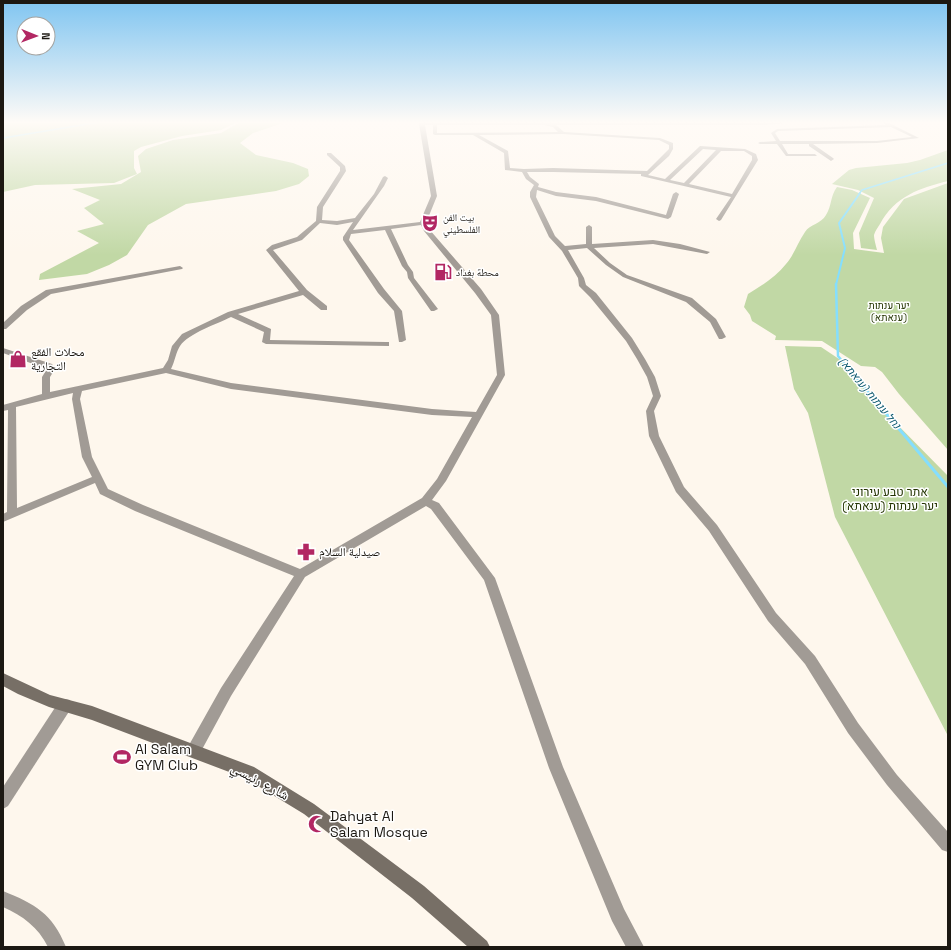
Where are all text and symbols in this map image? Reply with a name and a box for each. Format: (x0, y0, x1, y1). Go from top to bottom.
north arrow (16, 16, 56, 56)
text: N (39, 32, 53, 40)
place label: بيت الفن الفلسطيني (443, 211, 480, 237)
theatre icon: بيت الفن الفلسطيني (420, 213, 440, 233)
fuel station icon: محطة بغداد (433, 262, 453, 282)
place label: محطة بغداد (456, 266, 499, 279)
park label: יער ענתות (ענאתא) (868, 299, 910, 324)
place label: محلات الفقع التجارية (31, 344, 85, 374)
shop icon: محلات الفقع التجارية (8, 349, 28, 369)
water label: נחל ענתות (ענאתא) (836, 354, 905, 432)
park label: אתר טבע עירוני יער ענתות (ענאתא) (842, 484, 938, 514)
pharmacy icon: صيدلية السلام (296, 542, 316, 562)
place label: صيدلية السلام (319, 544, 380, 560)
place label: Al Salam GYM Club (135, 740, 198, 774)
sports icon: Al Salam GYM Club (112, 747, 132, 767)
street label: شارع رئيسي (227, 758, 292, 806)
place label: Dahyat Al Salam Mosque (330, 807, 428, 841)
mosque icon: Dahyat Al Salam Mosque (307, 814, 327, 834)

